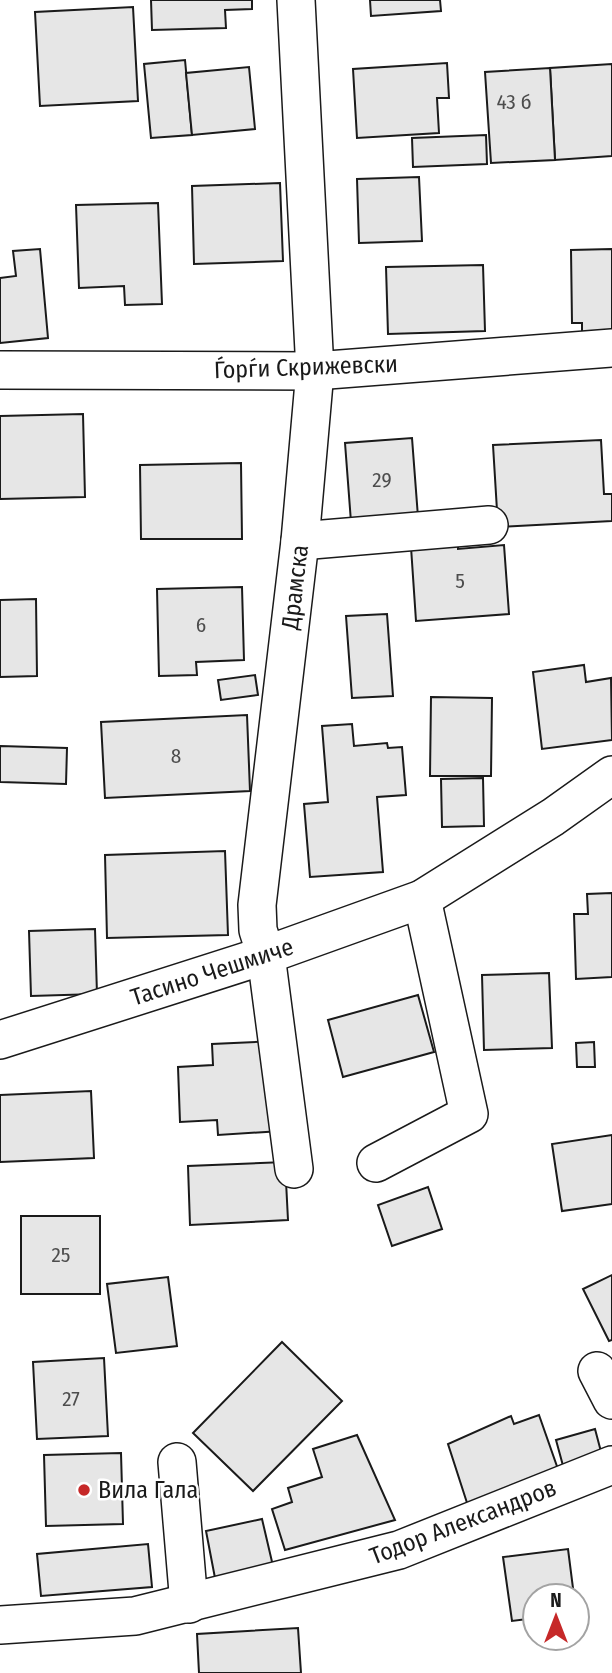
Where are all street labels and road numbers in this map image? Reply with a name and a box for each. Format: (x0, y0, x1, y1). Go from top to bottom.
street label: Ѓорѓи Скрижевски (214, 349, 398, 384)
street label: Драмска (276, 543, 314, 632)
street label: Тасино Чешмиче (127, 933, 297, 1011)
street label: Тодор Александров (366, 1474, 560, 1570)

